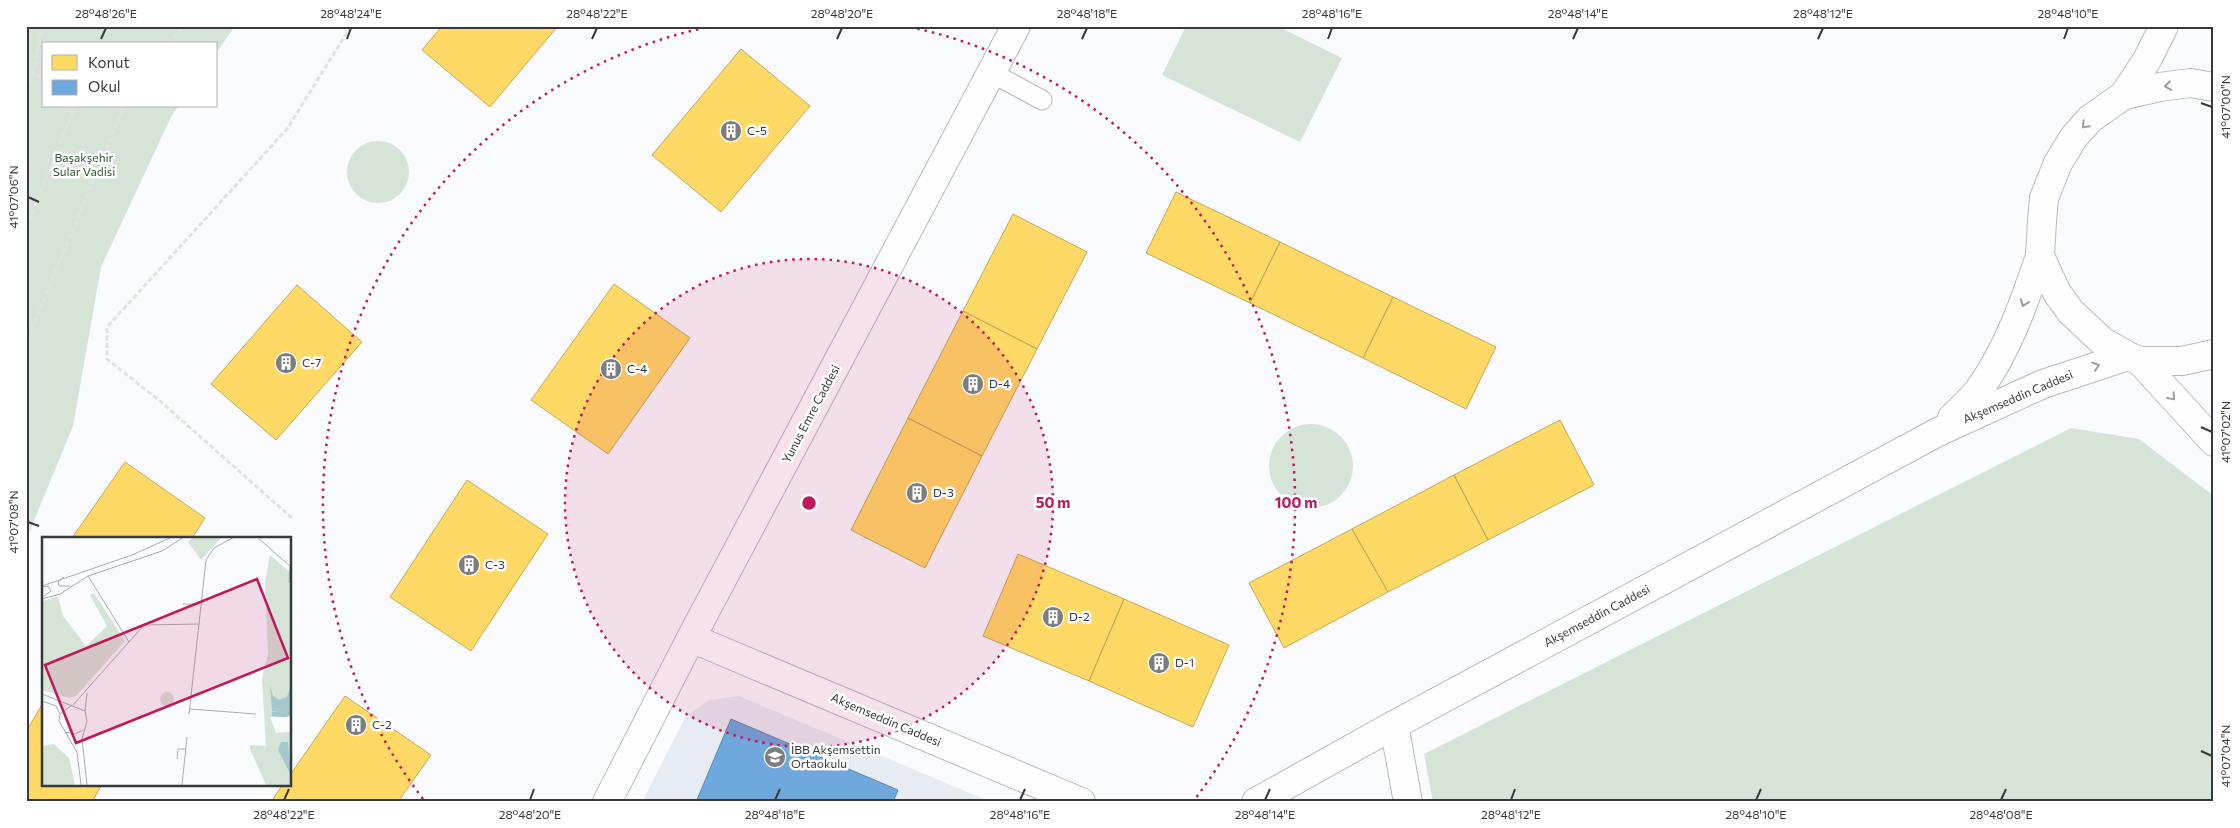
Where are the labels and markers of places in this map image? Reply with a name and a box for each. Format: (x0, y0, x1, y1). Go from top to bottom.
building icon: C-5 (719, 119, 743, 143)
place label: C-5 (747, 123, 767, 137)
building icon: C-7 (274, 351, 298, 375)
place label: C-7 (302, 355, 321, 369)
building icon: C-4 (599, 357, 623, 381)
place label: C-4 (627, 361, 647, 375)
building icon: D-4 (961, 372, 985, 396)
place label: D-4 (989, 376, 1010, 390)
building icon: D-3 (905, 481, 929, 505)
place label: D-3 (933, 485, 954, 499)
centre of rings (800, 494, 818, 512)
building icon: C-3 (457, 553, 481, 577)
place label: C-3 (485, 557, 505, 571)
building icon: D-2 (1041, 605, 1065, 629)
place label: D-2 (1069, 609, 1090, 623)
building icon: D-1 (1147, 651, 1171, 675)
place label: D-1 (1175, 655, 1194, 669)
building icon: C-2 (344, 713, 368, 737)
place label: C-2 (372, 717, 392, 731)
place label: İBB Akşemsettin Ortaokulu (791, 742, 881, 770)
school or university icon: İBB Akşemsettin Ortaokulu (763, 745, 787, 769)

